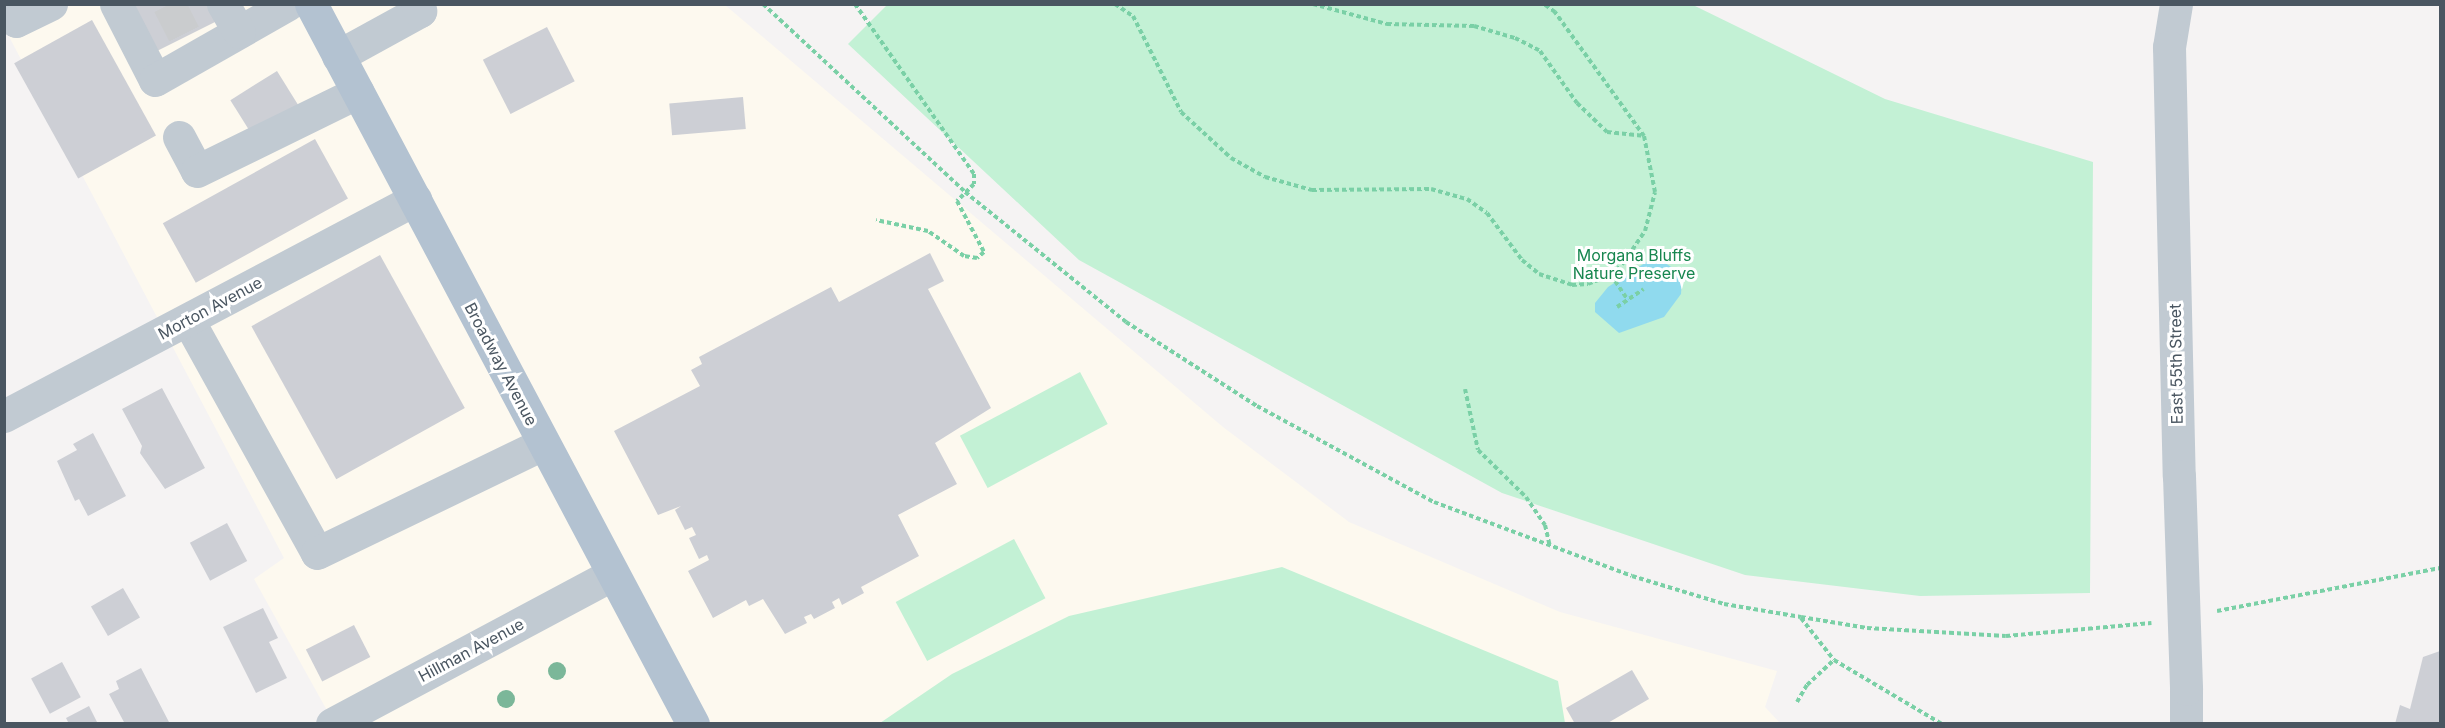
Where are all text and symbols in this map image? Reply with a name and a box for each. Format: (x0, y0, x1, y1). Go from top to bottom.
park label: Morgana Bluffs Nature Preserve (1573, 245, 1695, 283)
street label: Morton Avenue (155, 272, 265, 344)
street label: Broadway Avenue (461, 299, 541, 429)
street label: East 55th Street (2165, 304, 2187, 424)
street label: Hillman Avenue (415, 614, 527, 686)

